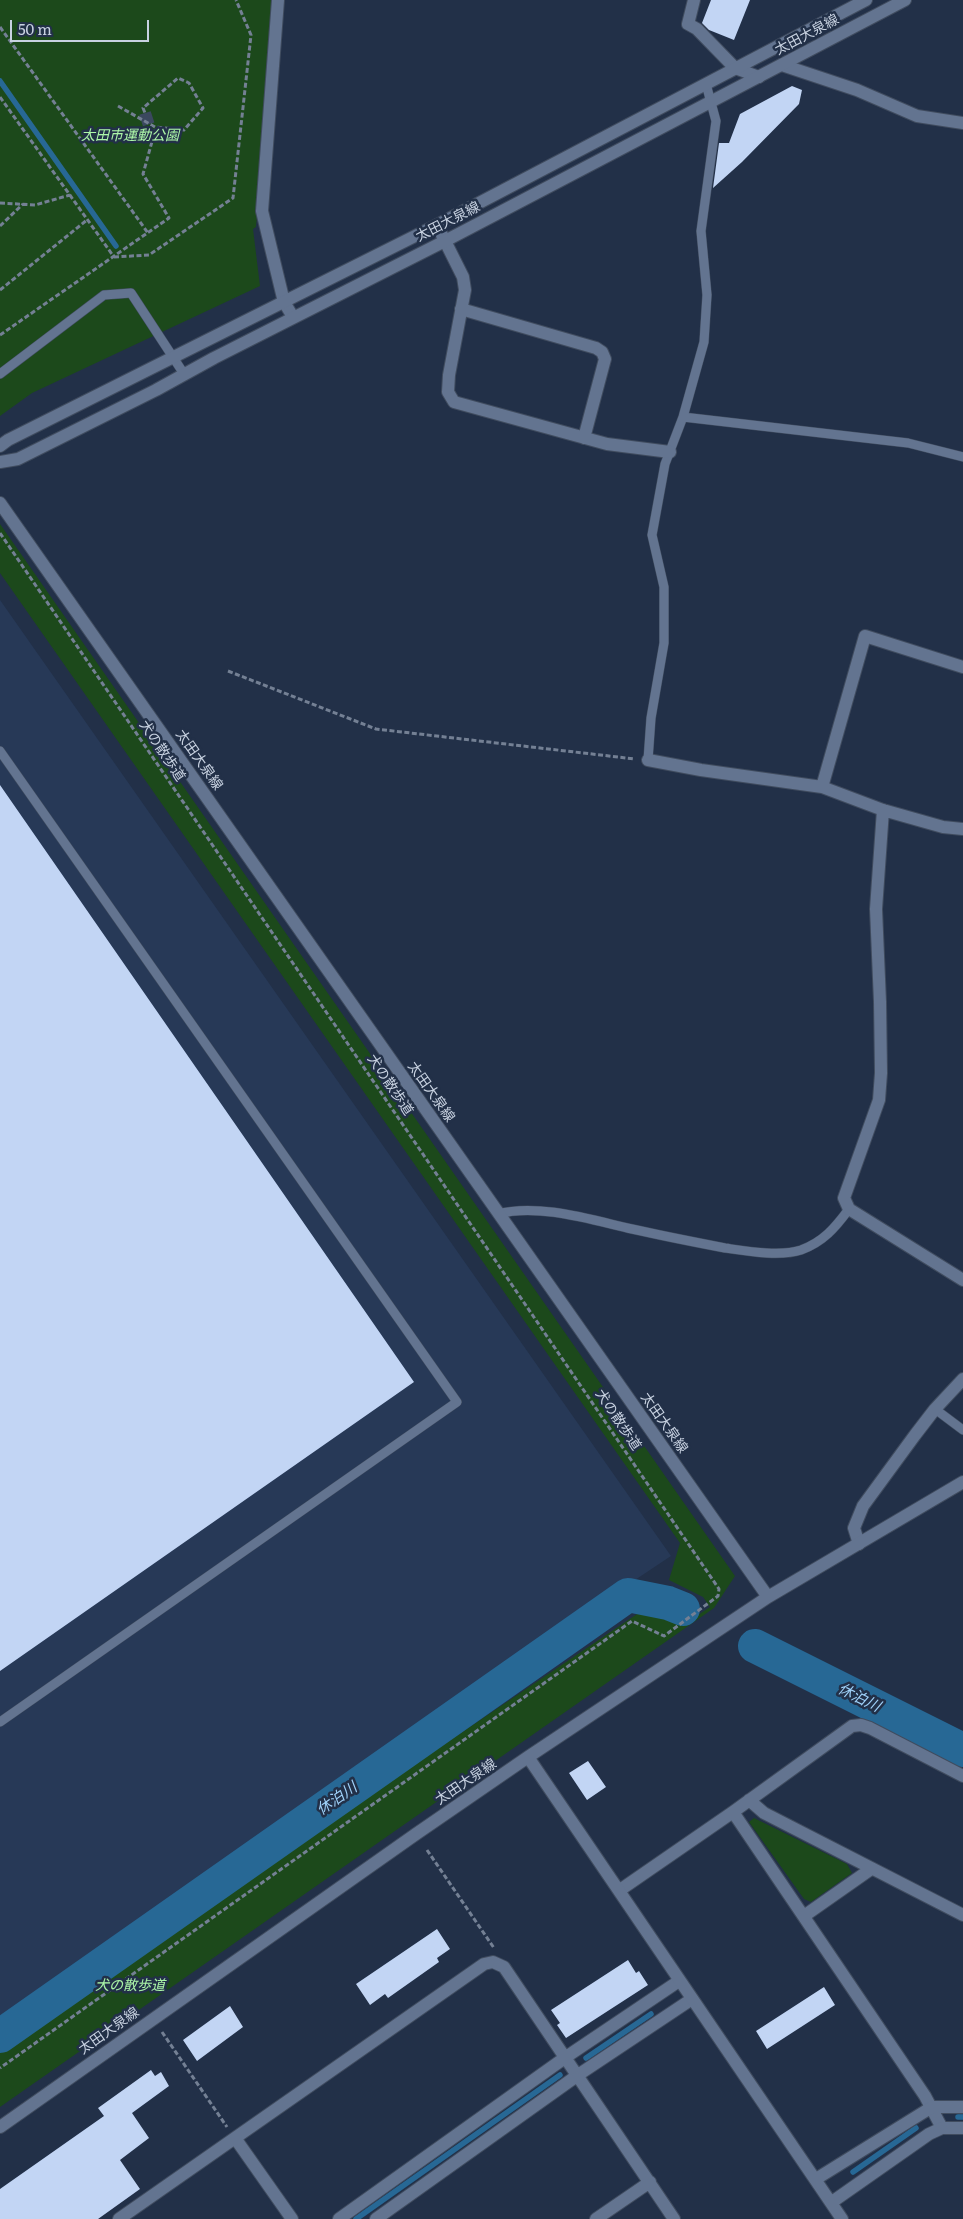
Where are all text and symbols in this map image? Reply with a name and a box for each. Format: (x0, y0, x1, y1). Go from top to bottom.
scale bar (12, 10, 151, 42)
street label: 太田大泉線 (772, 11, 842, 59)
text: 50 m (18, 17, 52, 40)
park label: 太田市運動公園 (81, 128, 179, 144)
street label: 太田大泉線 (413, 199, 483, 245)
street label: 犬の散歩道 (135, 717, 189, 785)
street label: 太田大泉線 (172, 727, 226, 793)
street label: 犬の散歩道 (363, 1051, 417, 1119)
street label: 太田大泉線 (404, 1059, 458, 1125)
street label: 犬の散歩道 (591, 1386, 645, 1454)
street label: 太田大泉線 (637, 1390, 691, 1456)
water label: 休泊川 (835, 1680, 883, 1716)
street label: 太田大泉線 (432, 1755, 500, 1809)
water label: 休泊川 (313, 1779, 361, 1819)
park label: 犬の散歩道 (95, 1978, 165, 1994)
street label: 太田大泉線 (76, 2004, 142, 2058)

